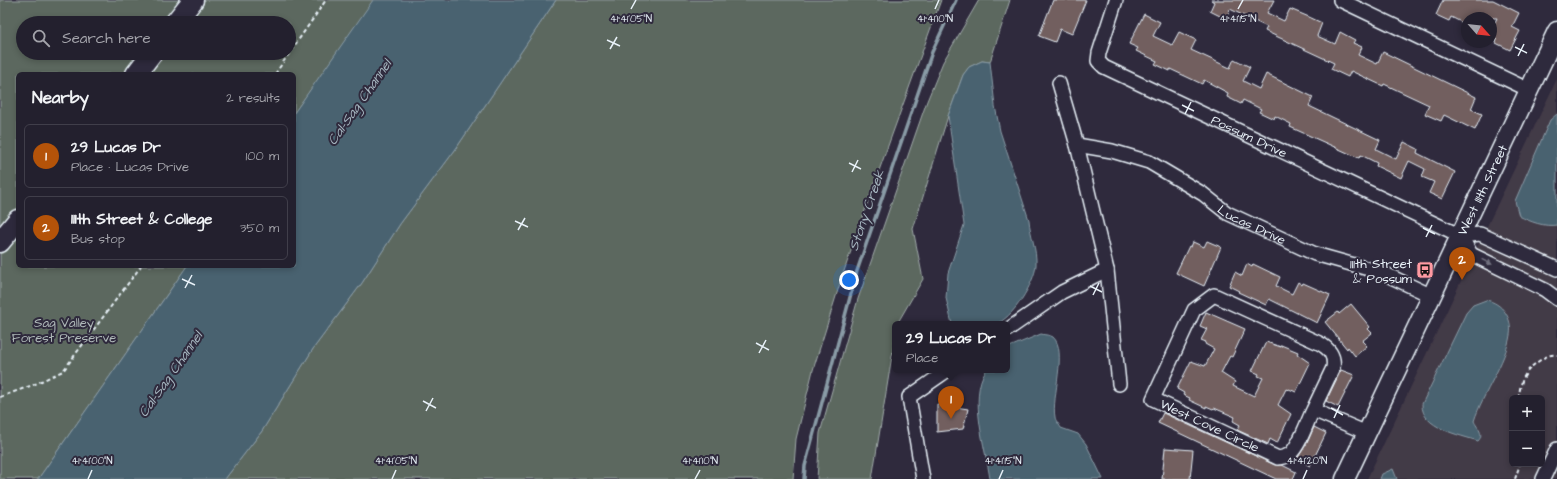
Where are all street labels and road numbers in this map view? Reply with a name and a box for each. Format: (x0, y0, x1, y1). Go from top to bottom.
street label: Possum Drive (1208, 111, 1290, 162)
street label: West 111th Street (1454, 141, 1512, 239)
street label: Lucas Drive (1213, 201, 1289, 249)
street label: West Cove Circle (1157, 395, 1262, 457)

